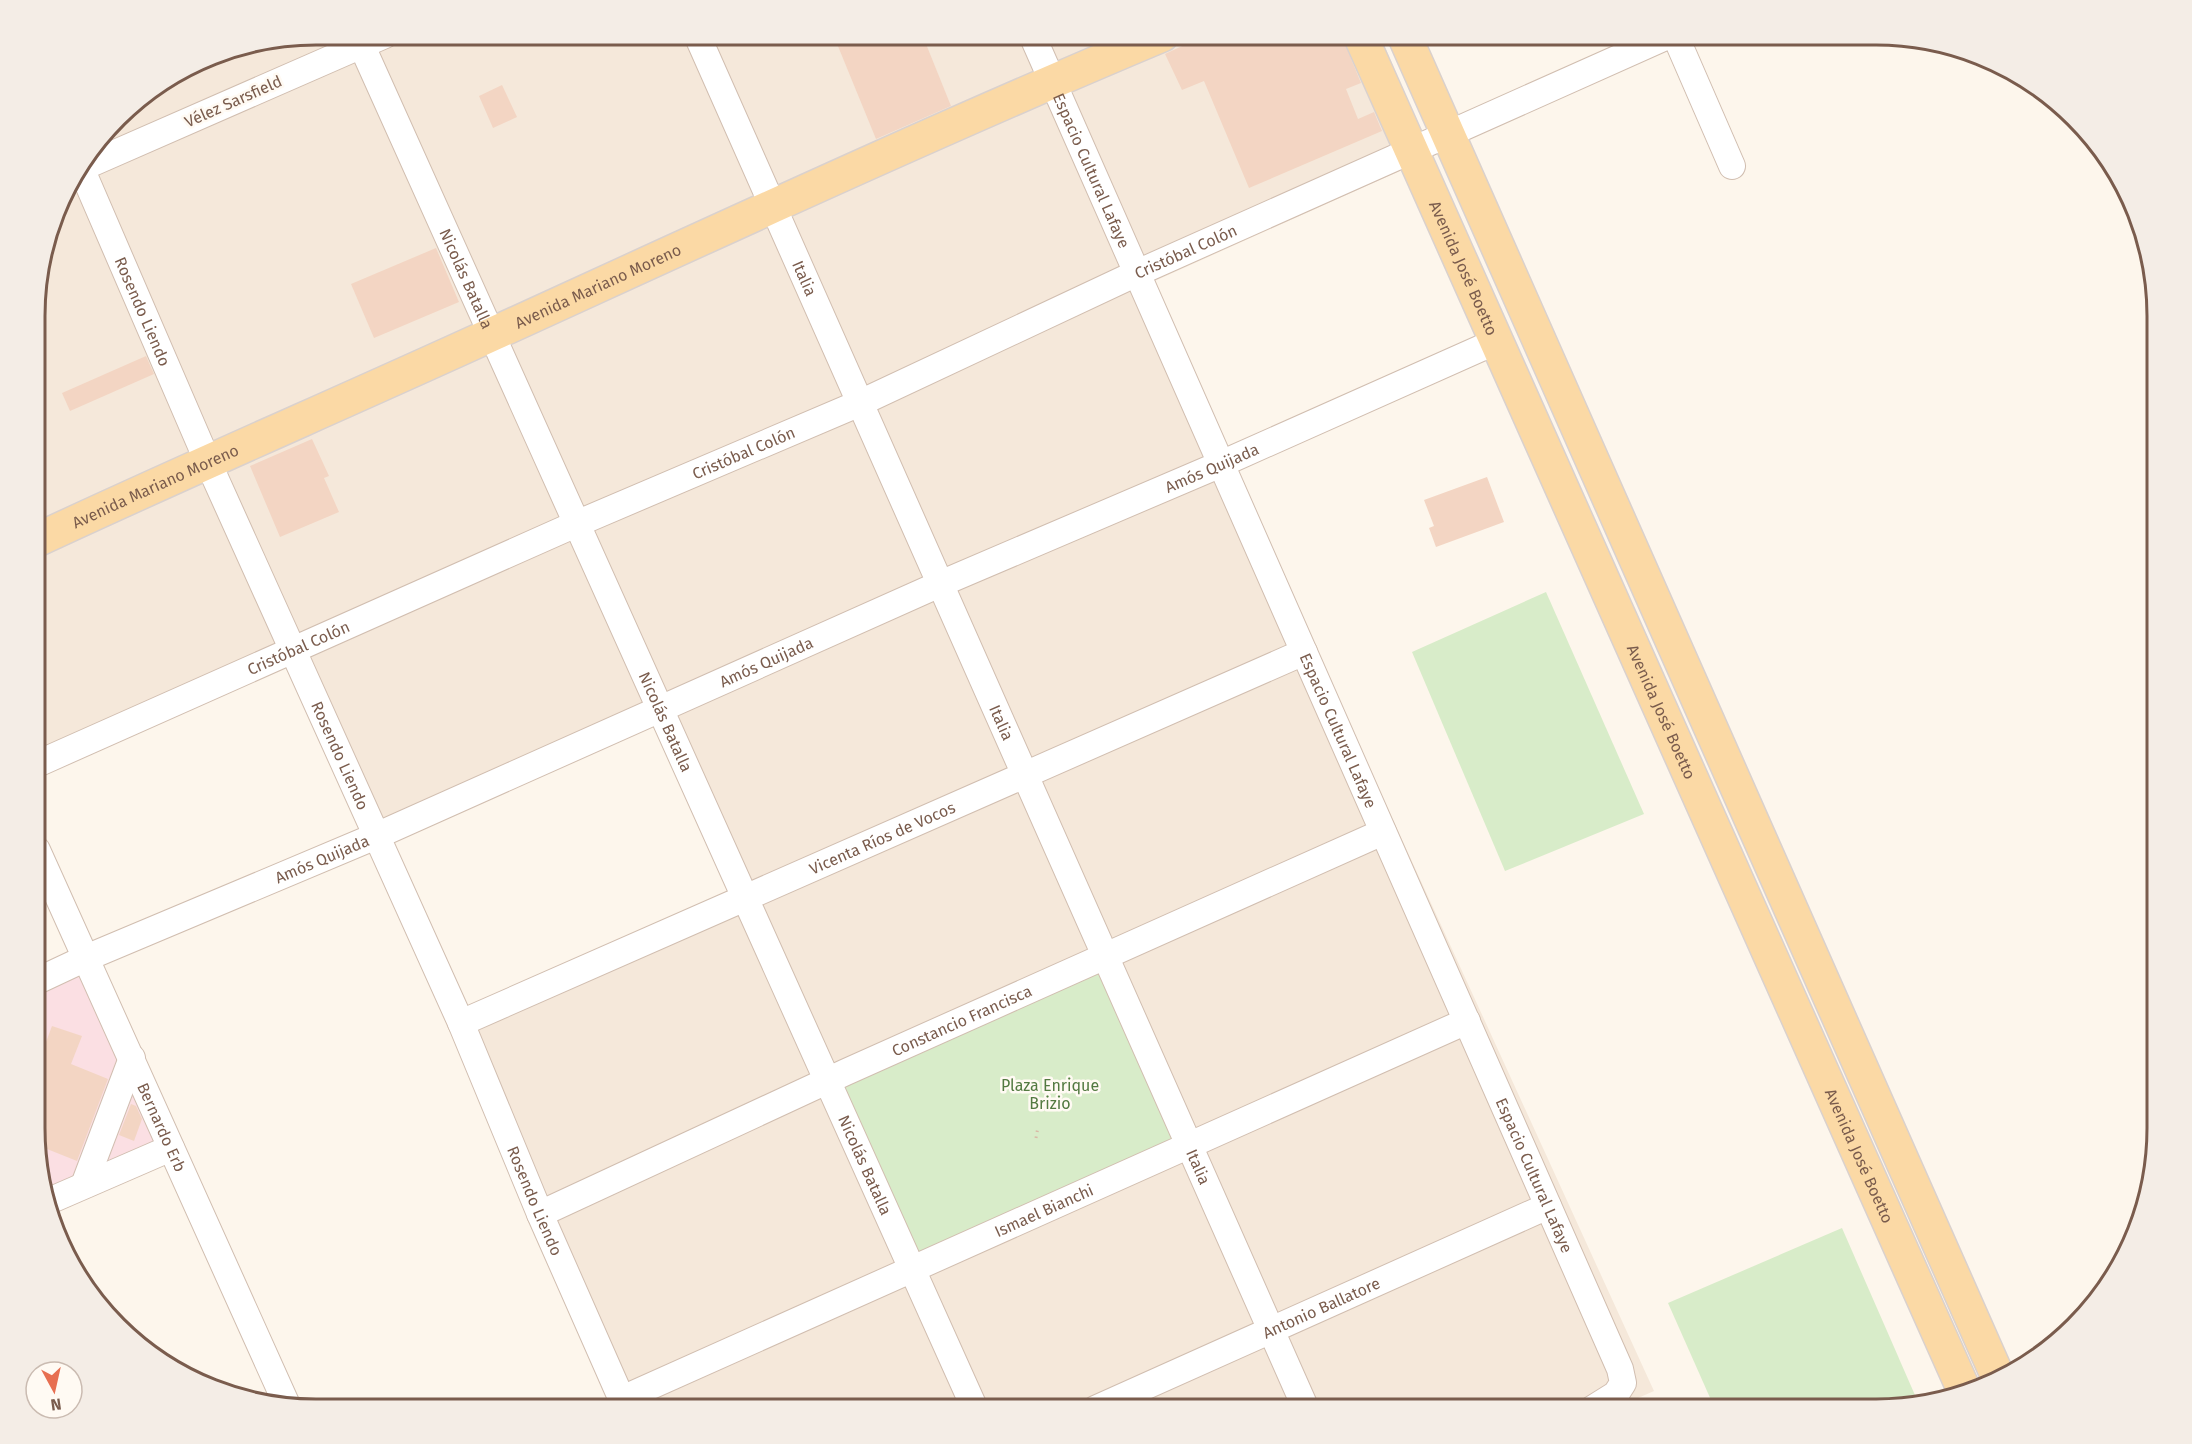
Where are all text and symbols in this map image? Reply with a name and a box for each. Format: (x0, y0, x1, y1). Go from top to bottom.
street label: Vélez Sarsfield (182, 72, 285, 131)
street label: Espacio Cultural Lafaye (1049, 90, 1134, 251)
street label: Avenida José Boetto (1425, 198, 1502, 338)
street label: Cristóbal Colón (1132, 221, 1240, 283)
street label: Nicolás Batalla (435, 226, 497, 332)
street label: Avenida Mariano Moreno (512, 240, 684, 333)
street label: Rosendo Liendo (110, 254, 174, 369)
street label: Italia (788, 258, 820, 299)
street label: Cristóbal Colón (689, 423, 798, 483)
street label: Amós Quijada (1162, 439, 1262, 497)
street label: Avenida Mariano Moreno (69, 440, 242, 532)
street label: Cristóbal Colón (244, 617, 353, 679)
street label: Amós Quijada (717, 633, 816, 691)
street label: Avenida José Boetto (1623, 642, 1699, 782)
street label: Espacio Cultural Lafaye (1296, 650, 1381, 811)
street label: Nicolás Batalla (635, 669, 696, 775)
street label: Rosendo Liendo (307, 698, 373, 813)
street label: Italia (985, 702, 1017, 743)
street label: Vicenta Ríos de Vocos (806, 798, 958, 879)
street label: Amós Quijada (272, 831, 372, 887)
street label: Constancio Francisca (889, 981, 1035, 1060)
park label: Plaza Enrique Brizio (1001, 1076, 1099, 1113)
street label: Bernardo Erb (133, 1080, 190, 1175)
street label: Avenida José Boetto (1821, 1086, 1897, 1226)
street label: Espacio Cultural Lafaye (1492, 1095, 1577, 1256)
street label: Nicolás Batalla (834, 1112, 896, 1218)
street label: Rosendo Liendo (503, 1143, 566, 1259)
street label: Italia (1182, 1146, 1214, 1188)
street label: Ismael Bianchi (992, 1180, 1096, 1241)
street label: Antonio Ballatore (1260, 1273, 1383, 1343)
north arrow (24, 1360, 84, 1420)
text: N (49, 1394, 63, 1415)

